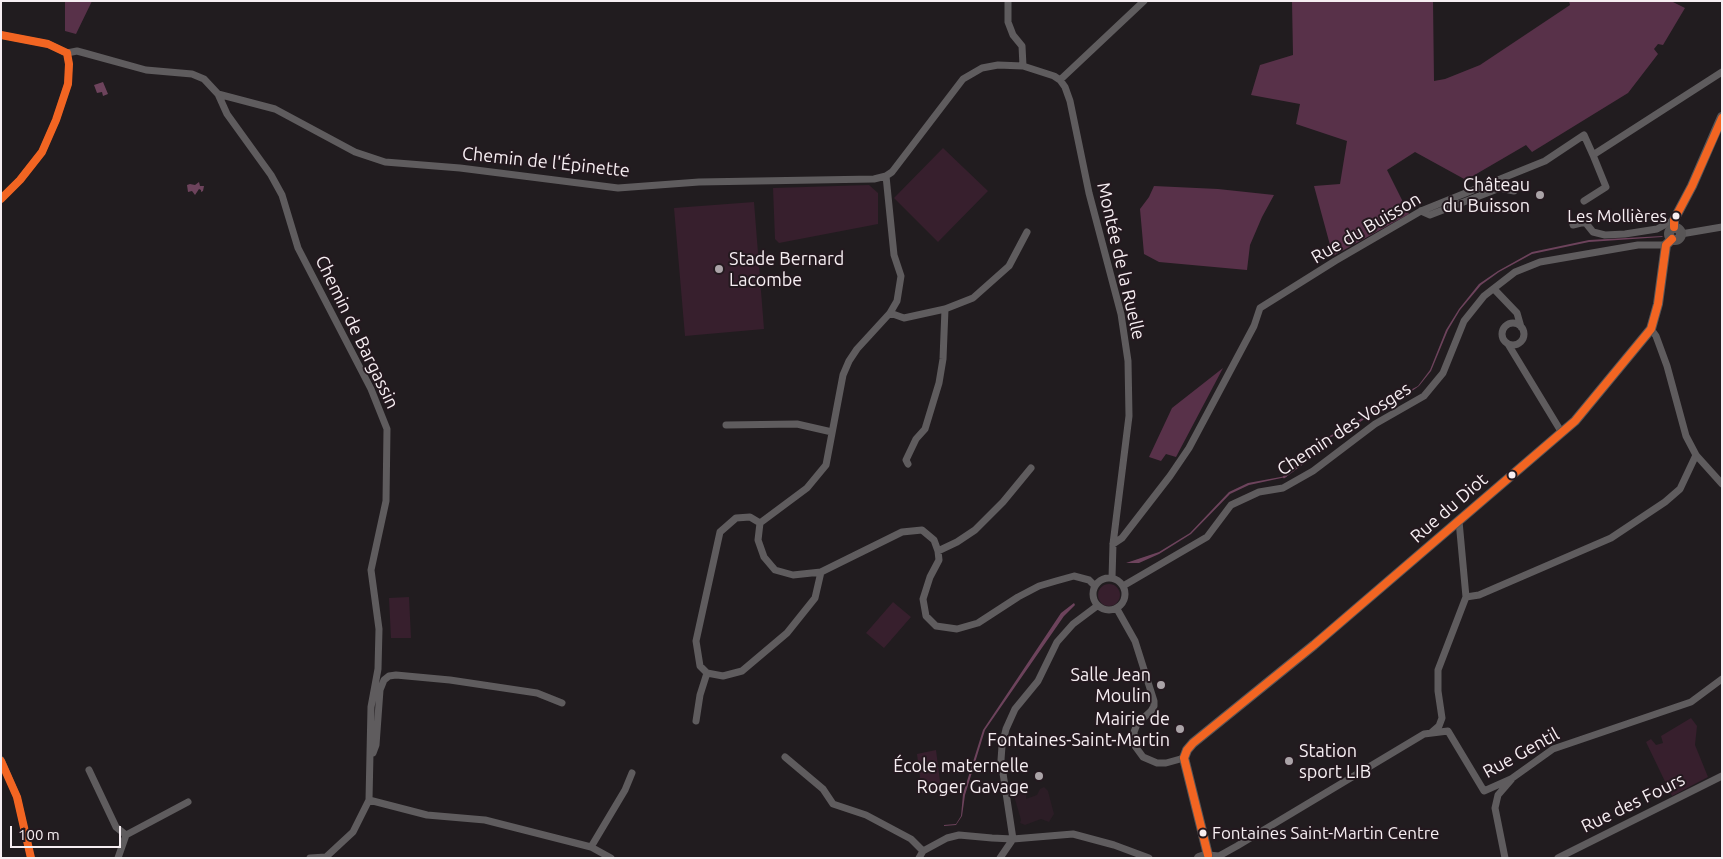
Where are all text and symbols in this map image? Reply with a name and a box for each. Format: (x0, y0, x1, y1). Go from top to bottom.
street label: Chemin de l'Épinette (461, 142, 631, 182)
place label: Château du Buisson (1443, 174, 1530, 216)
street label: Montée de la Ruelle (1092, 180, 1150, 342)
street label: Rue du Buisson (1307, 188, 1425, 268)
marker: Château du Buisson (1534, 189, 1546, 201)
place label: Les Mollières (1567, 206, 1667, 226)
marker: Les Mollières (1671, 211, 1681, 221)
place label: Stade Bernard Lacombe (729, 248, 844, 290)
street label: Chemin de Bargassin (311, 252, 403, 412)
marker: Stade Bernard Lacombe (713, 263, 725, 275)
street label: Chemin des Vosges (1273, 378, 1415, 480)
street label: Rue du Diot (1406, 469, 1492, 547)
unlabelled marker (1507, 470, 1517, 480)
place label: Salle Jean Moulin (1070, 664, 1151, 706)
marker: Salle Jean Moulin (1155, 679, 1167, 691)
place label: Mairie de Fontaines-Saint-Martin (987, 708, 1170, 751)
marker: Mairie de Fontaines-Saint-Martin (1174, 723, 1186, 735)
street label: Rue Gentil (1479, 723, 1563, 783)
place label: Station sport LIB (1299, 740, 1371, 782)
place label: École maternelle Roger Gavage (893, 755, 1029, 798)
marker: Station sport LIB (1283, 755, 1295, 767)
street label: Rue des Fours (1578, 769, 1688, 837)
marker: École maternelle Roger Gavage (1033, 770, 1045, 782)
scale bar (12, 816, 124, 848)
place label: Fontaines Saint-Martin Centre (1212, 823, 1439, 843)
text: 100 m (18, 826, 60, 843)
marker: Fontaines Saint-Martin Centre (1198, 828, 1208, 838)

